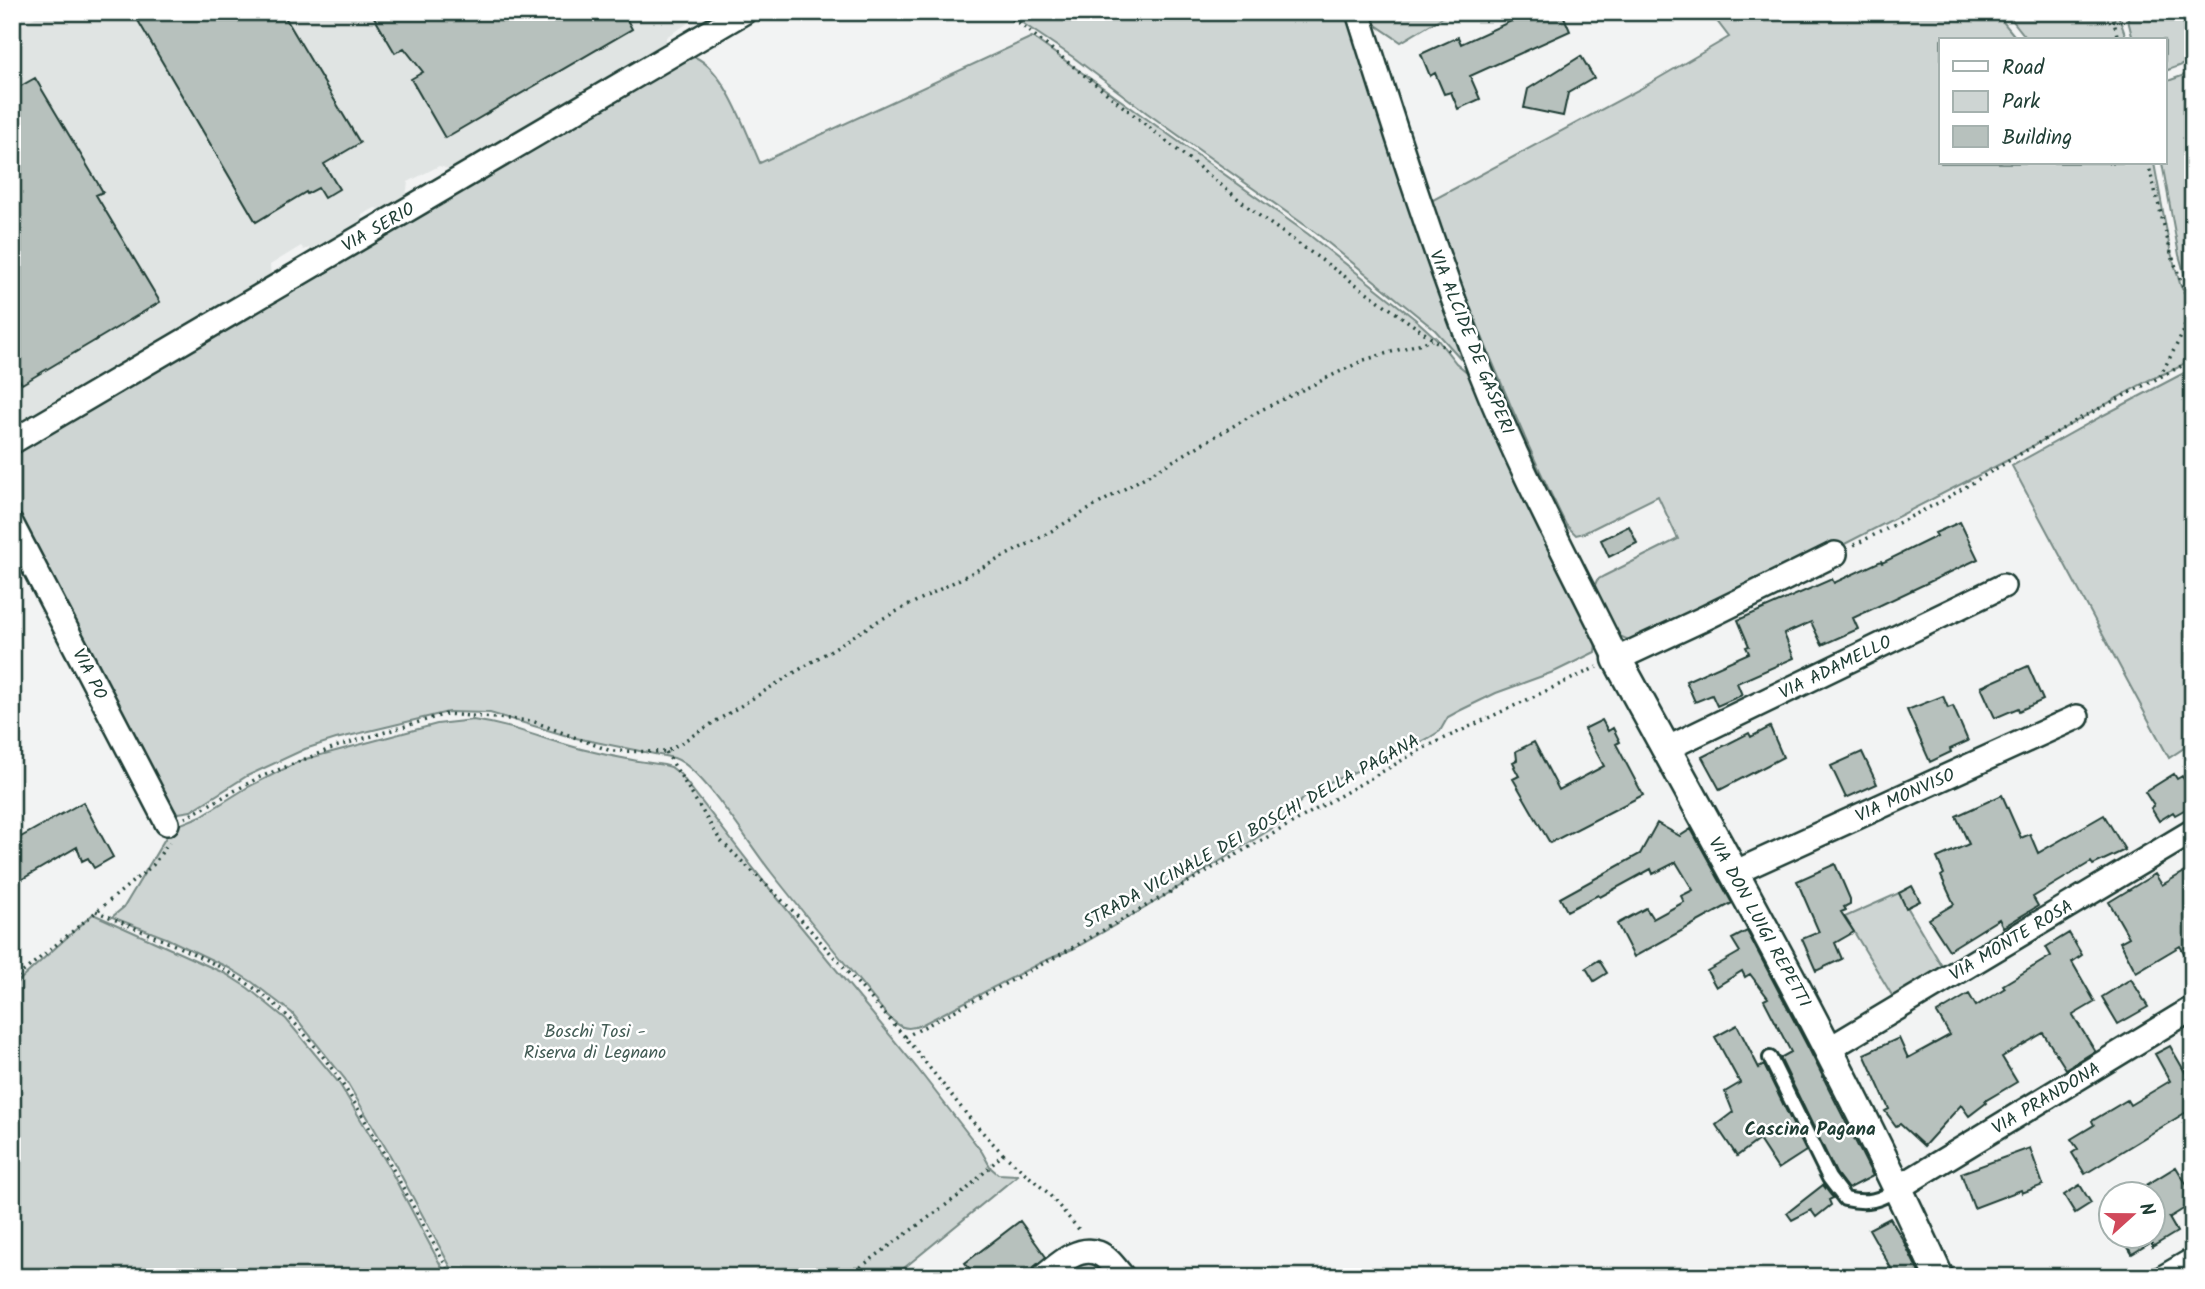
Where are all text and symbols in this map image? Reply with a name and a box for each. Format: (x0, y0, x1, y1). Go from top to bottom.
legend (1939, 38, 2166, 164)
text: Road (2002, 52, 2045, 85)
text: Park (2002, 86, 2040, 119)
text: Building (2002, 122, 2072, 155)
street label: VIA SERIO (337, 196, 421, 261)
street label: VIA ALCIDE DE GASPERI (1420, 246, 1521, 439)
street label: VIA ADAMELLO (1774, 629, 1897, 708)
street label: VIA PO (63, 644, 114, 705)
street label: STRADA VICINALE DEI BOSCHI DELLA PAGANA (1078, 727, 1425, 937)
street label: VIA MONVISO (1851, 761, 1960, 831)
street label: VIA DON LUIGI REPETTI (1700, 832, 1818, 1014)
street label: VIA MONTE ROSA (1944, 893, 2079, 990)
park label: Boschi Tosi - Riserva di Legnano (524, 1018, 666, 1068)
street label: VIA PRANDONA (1987, 1055, 2107, 1143)
district label: Cascina Pagana (1744, 1115, 1876, 1145)
north arrow (2096, 1180, 2166, 1250)
text: N (2130, 1199, 2162, 1221)

